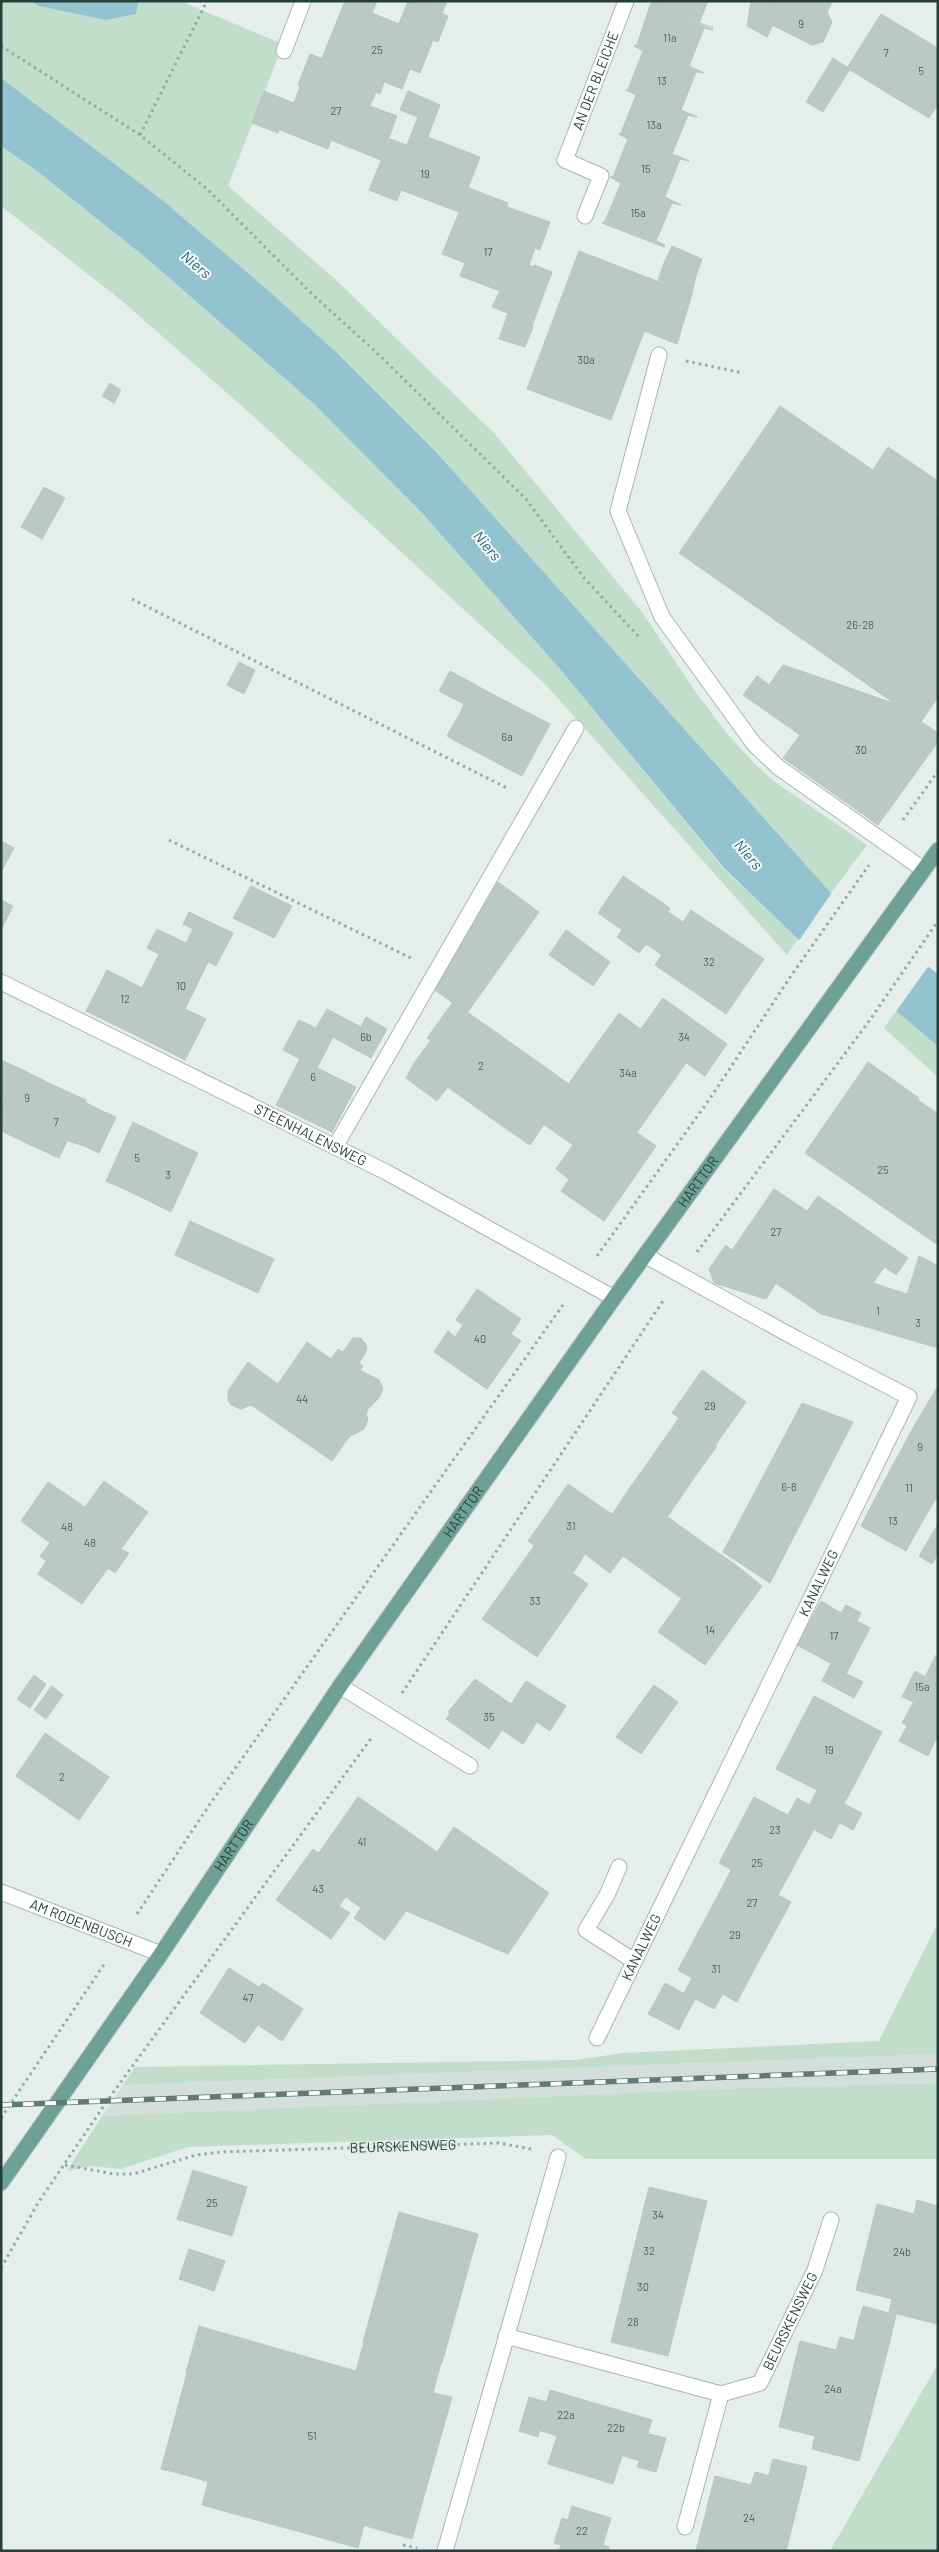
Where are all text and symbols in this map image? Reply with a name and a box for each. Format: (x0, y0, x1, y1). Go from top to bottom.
house number: 9 (798, 17, 804, 30)
street label: AN DER BLEICHE (568, 29, 622, 132)
house number: 11a (663, 31, 677, 44)
house number: 25 (371, 43, 383, 56)
house number: 7 (883, 46, 889, 59)
house number: 5 (918, 64, 924, 77)
house number: 13 (657, 74, 667, 87)
house number: 27 (330, 104, 342, 117)
house number: 13a (646, 118, 662, 131)
house number: 15 (641, 162, 651, 175)
house number: 19 (420, 167, 430, 180)
house number: 15a (630, 206, 646, 219)
house number: 17 (483, 245, 493, 258)
water label: Niers (178, 247, 215, 282)
house number: 30a (577, 353, 595, 366)
water label: Niers (470, 527, 505, 564)
house number: 26-28 (846, 618, 874, 631)
house number: 6a (501, 730, 513, 743)
house number: 30 (855, 743, 867, 756)
water label: Niers (731, 836, 767, 873)
house number: 32 (703, 955, 715, 968)
house number: 10 (176, 979, 186, 992)
house number: 12 (120, 992, 130, 1005)
house number: 6b (360, 1030, 372, 1043)
house number: 34 (678, 1030, 690, 1043)
house number: 2 (478, 1059, 484, 1072)
house number: 34a (619, 1066, 637, 1079)
house number: 6 (310, 1070, 316, 1083)
house number: 9 (24, 1091, 30, 1104)
street label: STEENHALENSWEG (252, 1099, 370, 1169)
house number: 7 (53, 1115, 59, 1128)
house number: 5 (134, 1151, 140, 1164)
street label: HARTTOR (673, 1153, 722, 1210)
house number: 25 (877, 1163, 889, 1176)
house number: 3 (165, 1168, 171, 1181)
house number: 27 (770, 1225, 782, 1238)
house number: 1 (876, 1304, 880, 1317)
house number: 3 (915, 1316, 921, 1329)
house number: 40 (474, 1332, 486, 1345)
house number: 44 (296, 1392, 308, 1405)
house number: 29 (704, 1399, 716, 1412)
house number: 9 (917, 1440, 923, 1453)
house number: 6-8 (781, 1480, 797, 1493)
house number: 11 (905, 1481, 913, 1494)
street label: HARTTOR (439, 1482, 487, 1540)
house number: 13 (888, 1514, 898, 1527)
house number: 31 (566, 1519, 576, 1532)
house number: 48 (61, 1520, 73, 1533)
house number: 48 (84, 1536, 96, 1549)
street label: KANALWEG (795, 1547, 841, 1619)
house number: 33 (529, 1594, 541, 1607)
house number: 14 (705, 1623, 715, 1636)
house number: 17 (829, 1629, 839, 1642)
house number: 15a (914, 1680, 930, 1693)
house number: 35 (483, 1710, 495, 1723)
house number: 19 (824, 1743, 834, 1756)
house number: 2 (59, 1770, 65, 1783)
street label: HARTTOR (210, 1816, 257, 1874)
house number: 23 (769, 1823, 781, 1836)
house number: 41 (358, 1835, 366, 1848)
house number: 25 (751, 1856, 763, 1869)
house number: 43 (312, 1882, 324, 1895)
street label: AM RODENBUSCH (28, 1895, 135, 1950)
house number: 27 (746, 1896, 758, 1909)
street label: KANALWEG (617, 1911, 664, 1983)
house number: 29 (729, 1928, 741, 1941)
house number: 31 (711, 1962, 721, 1975)
house number: 47 (243, 1991, 253, 2004)
street label: BEURSKENSWEG (349, 2135, 457, 2156)
house number: 25 (206, 2196, 218, 2209)
house number: 34 (652, 2208, 664, 2221)
house number: 32 (643, 2244, 655, 2257)
house number: 24b (893, 2245, 911, 2258)
street label: BEURSKENSWEG (759, 2269, 821, 2373)
house number: 30 (637, 2280, 649, 2293)
house number: 28 (627, 2315, 639, 2328)
house number: 24a (824, 2382, 842, 2395)
house number: 22a (557, 2408, 575, 2421)
house number: 22b (607, 2421, 625, 2434)
house number: 51 (307, 2429, 317, 2442)
house number: 24 (743, 2511, 755, 2524)
house number: 22 (576, 2524, 588, 2537)

